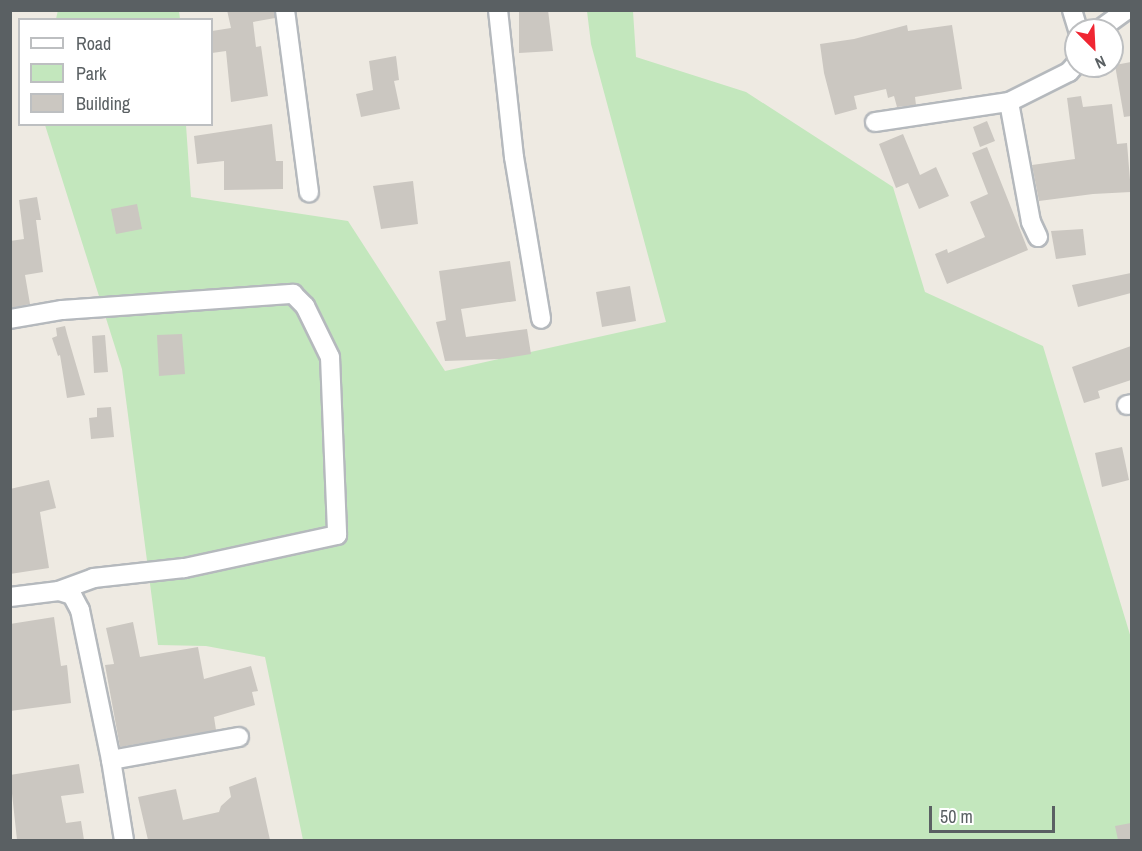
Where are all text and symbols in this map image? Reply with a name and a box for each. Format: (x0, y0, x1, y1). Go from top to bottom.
legend (18, 18, 213, 126)
north arrow (1064, 18, 1124, 78)
text: Road (76, 31, 111, 56)
text: N (1092, 51, 1109, 75)
text: Park (76, 61, 106, 86)
text: Building (76, 91, 130, 116)
scale bar (932, 794, 1058, 832)
text: 50 m (940, 804, 973, 829)

